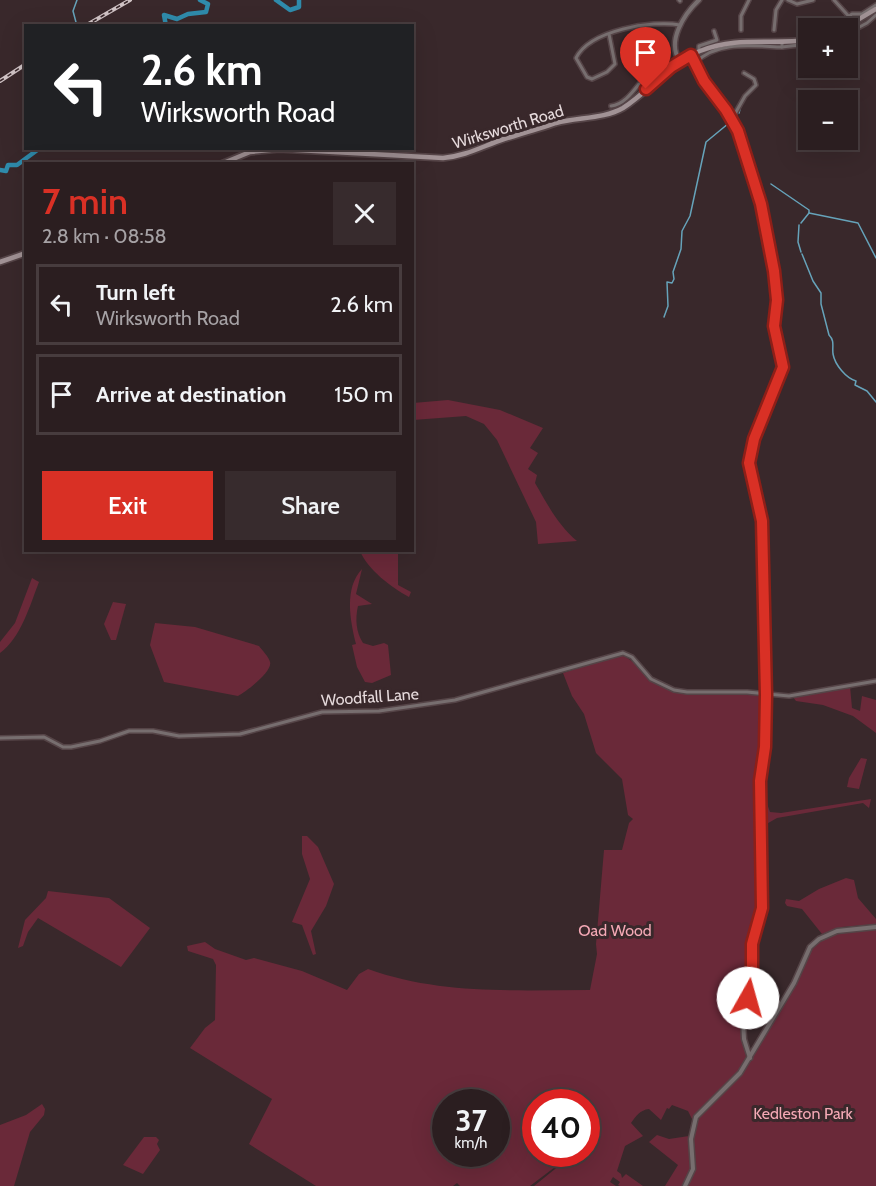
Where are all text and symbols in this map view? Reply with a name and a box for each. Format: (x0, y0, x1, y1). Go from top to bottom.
map controls (798, 18, 858, 150)
button: + (798, 18, 858, 78)
pin (620, 27, 671, 89)
icon: arrive (629, 36, 662, 69)
text: 2.6 km (141, 44, 262, 96)
icon: left (42, 48, 120, 126)
button: − (798, 90, 858, 150)
text: Wirksworth Road (141, 96, 335, 129)
street label: Wirksworth Road (450, 101, 566, 153)
text: 7 min (42, 179, 128, 223)
button: close (333, 182, 396, 245)
text: 2.8 km · 08:58 (42, 224, 167, 248)
text: Turn left (96, 279, 175, 306)
icon: left (45, 288, 78, 321)
text: 2.6 km (330, 291, 393, 318)
text: Wirksworth Road (96, 306, 240, 330)
icon: arrive (45, 378, 78, 411)
text: Arrive at destination (96, 381, 286, 408)
text: 150 m (334, 381, 393, 408)
button: Exit (42, 471, 213, 540)
button: Share (225, 471, 396, 540)
street label: Woodfall Lane (321, 684, 419, 710)
park label: Oad Wood (578, 921, 652, 940)
position arrow (716, 966, 780, 1030)
speed limit sign: 40 (522, 1089, 600, 1167)
text: 37 (455, 1102, 487, 1139)
park label: Kedleston Park (753, 1104, 854, 1123)
text: km/h (455, 1134, 487, 1152)

